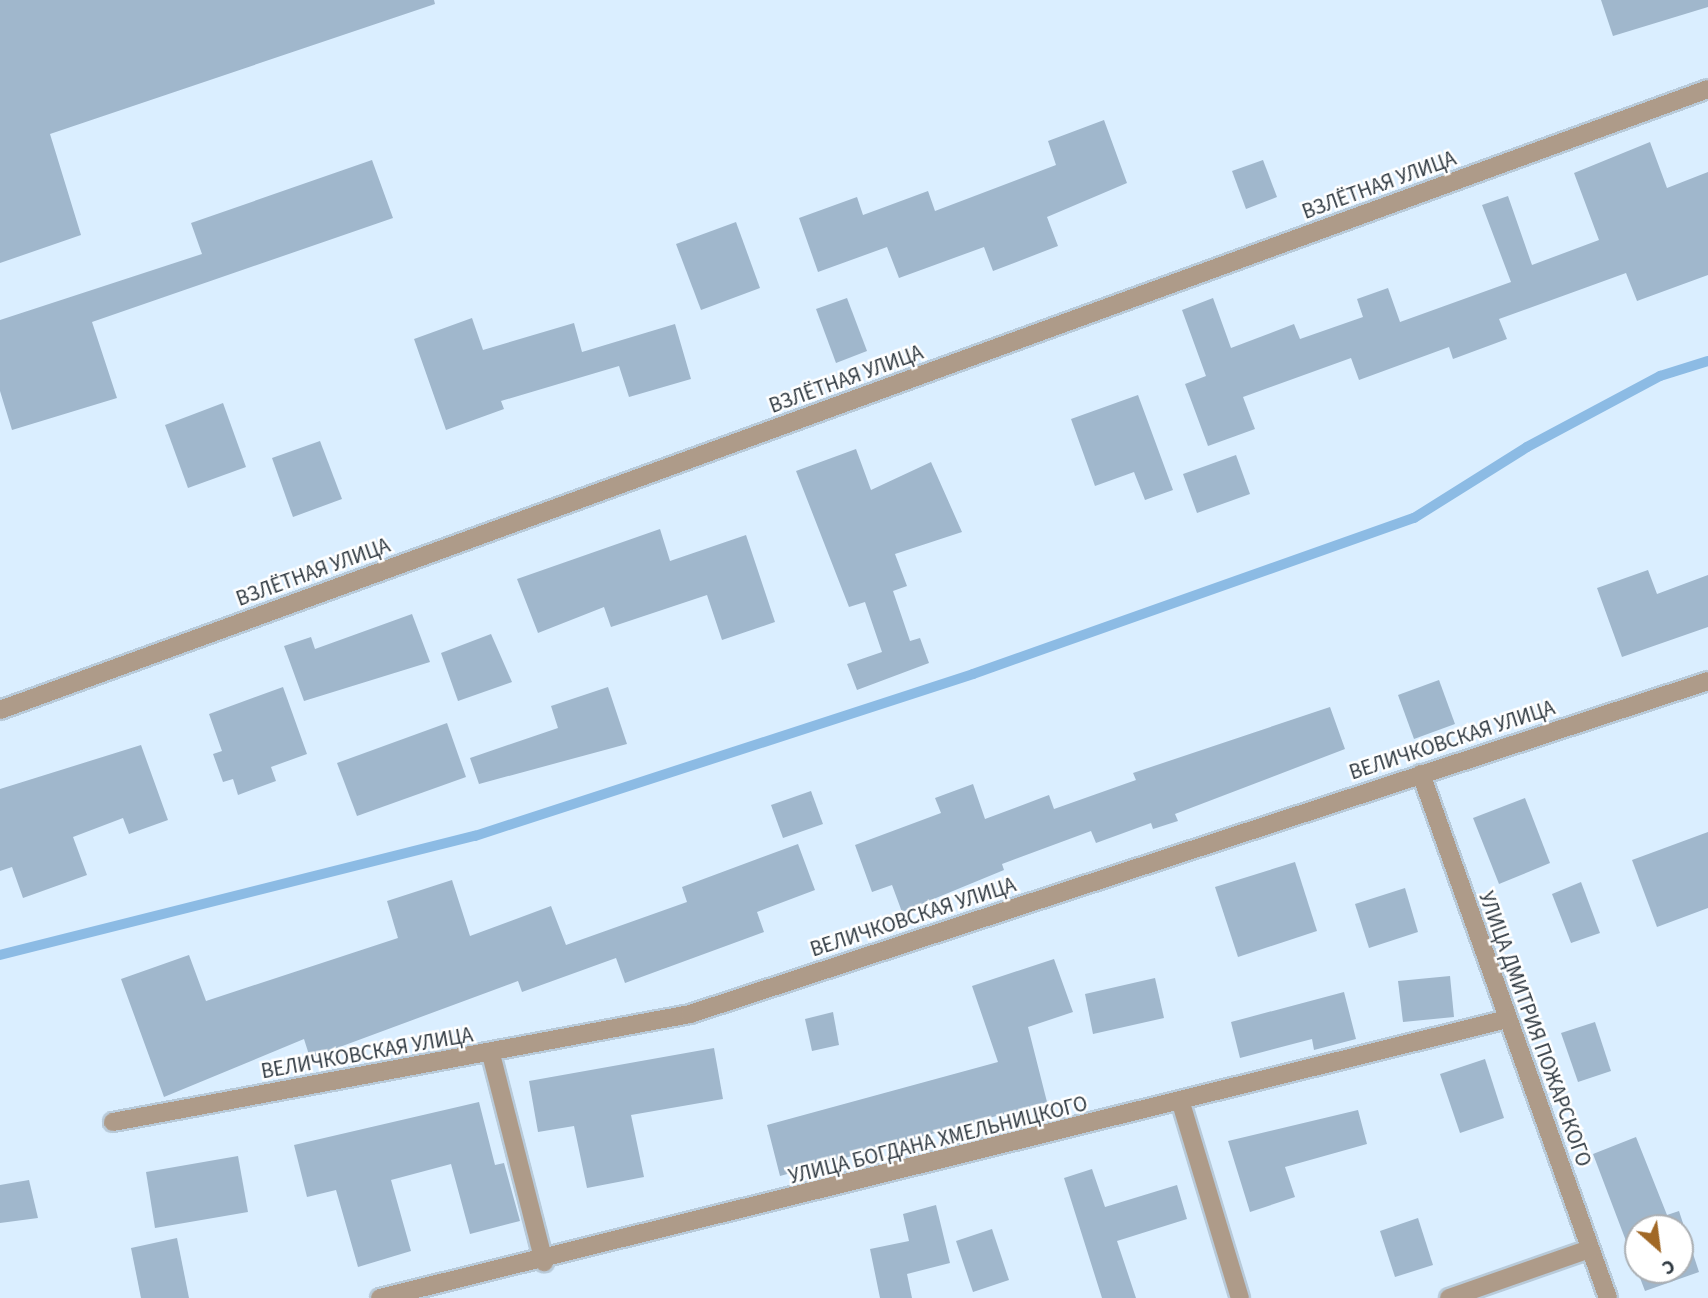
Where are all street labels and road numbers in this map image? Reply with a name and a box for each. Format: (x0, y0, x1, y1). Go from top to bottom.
street label: ВЗЛЁТНАЯ УЛИЦА (1299, 145, 1459, 225)
street label: ВЗЛЁТНАЯ УЛИЦА (766, 339, 926, 419)
street label: ВЗЛЁТНАЯ УЛИЦА (233, 532, 393, 612)
street label: ВЕЛИЧКОВСКАЯ УЛИЦА (1346, 695, 1558, 785)
street label: ВЕЛИЧКОВСКАЯ УЛИЦА (807, 872, 1019, 962)
street label: УЛИЦА ДМИТРИЯ ПОЖАРСКОГО (1473, 888, 1597, 1170)
street label: ВЕЛИЧКОВСКАЯ УЛИЦА (259, 1022, 475, 1084)
street label: УЛИЦА БОГДАНА ХМЕЛЬНИЦКОГО (786, 1091, 1090, 1189)

